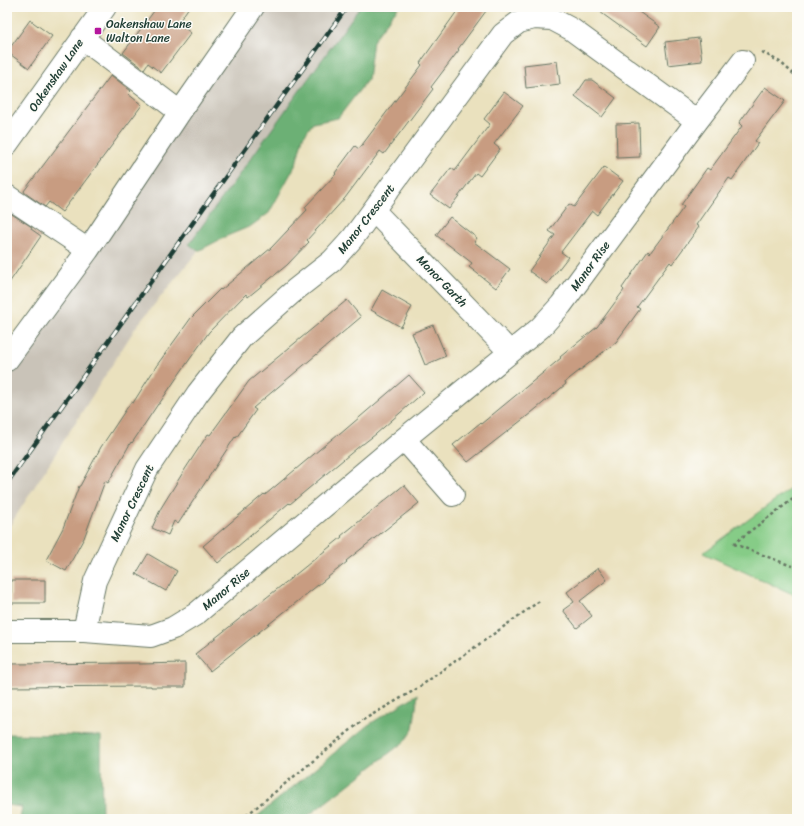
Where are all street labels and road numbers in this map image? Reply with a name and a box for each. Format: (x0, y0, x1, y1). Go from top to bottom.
street label: Oakenshaw Lane (22, 34, 90, 116)
street label: Manor Crescent (331, 179, 401, 259)
street label: Manor Rise (564, 236, 616, 296)
street label: Manor Garth (411, 249, 473, 313)
street label: Manor Crescent (104, 460, 160, 546)
street label: Manor Rise (197, 562, 255, 616)

